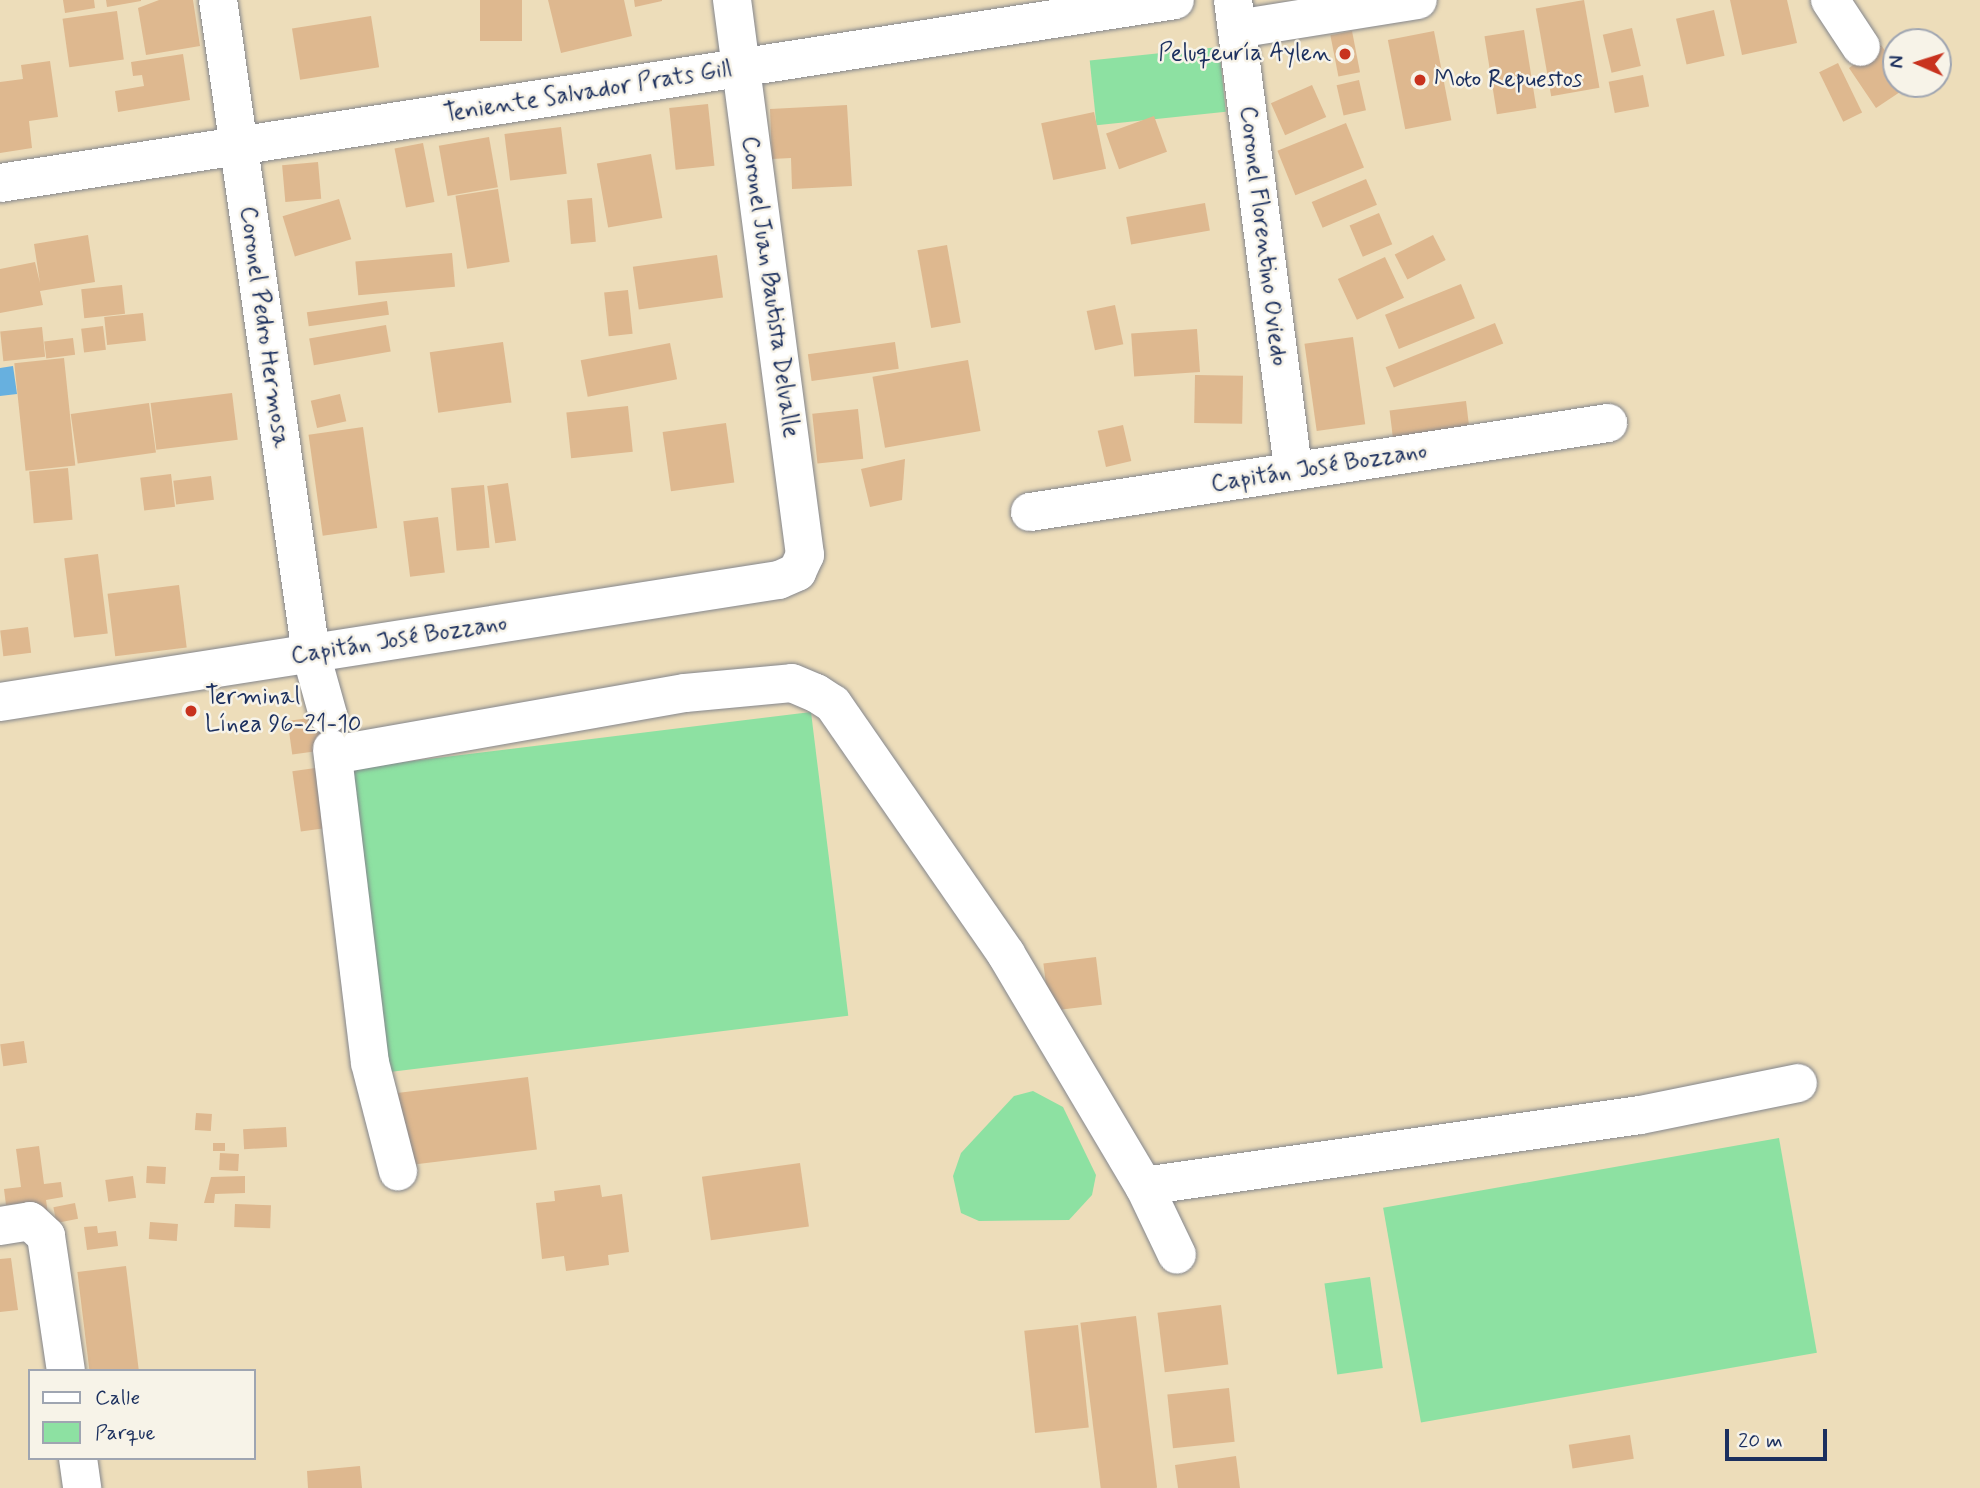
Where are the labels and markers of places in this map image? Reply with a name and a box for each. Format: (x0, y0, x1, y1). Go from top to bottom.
place label: Peluqeuría Aylen (1158, 40, 1331, 68)
marker: Peluqeuría Aylen (1337, 46, 1353, 62)
place label: Moto Repuestos (1434, 66, 1579, 94)
marker: Moto Repuestos (1412, 72, 1428, 88)
place label: Terminal Línea 96-21-10 (205, 683, 362, 739)
marker: Terminal Línea 96-21-10 (183, 703, 199, 719)

